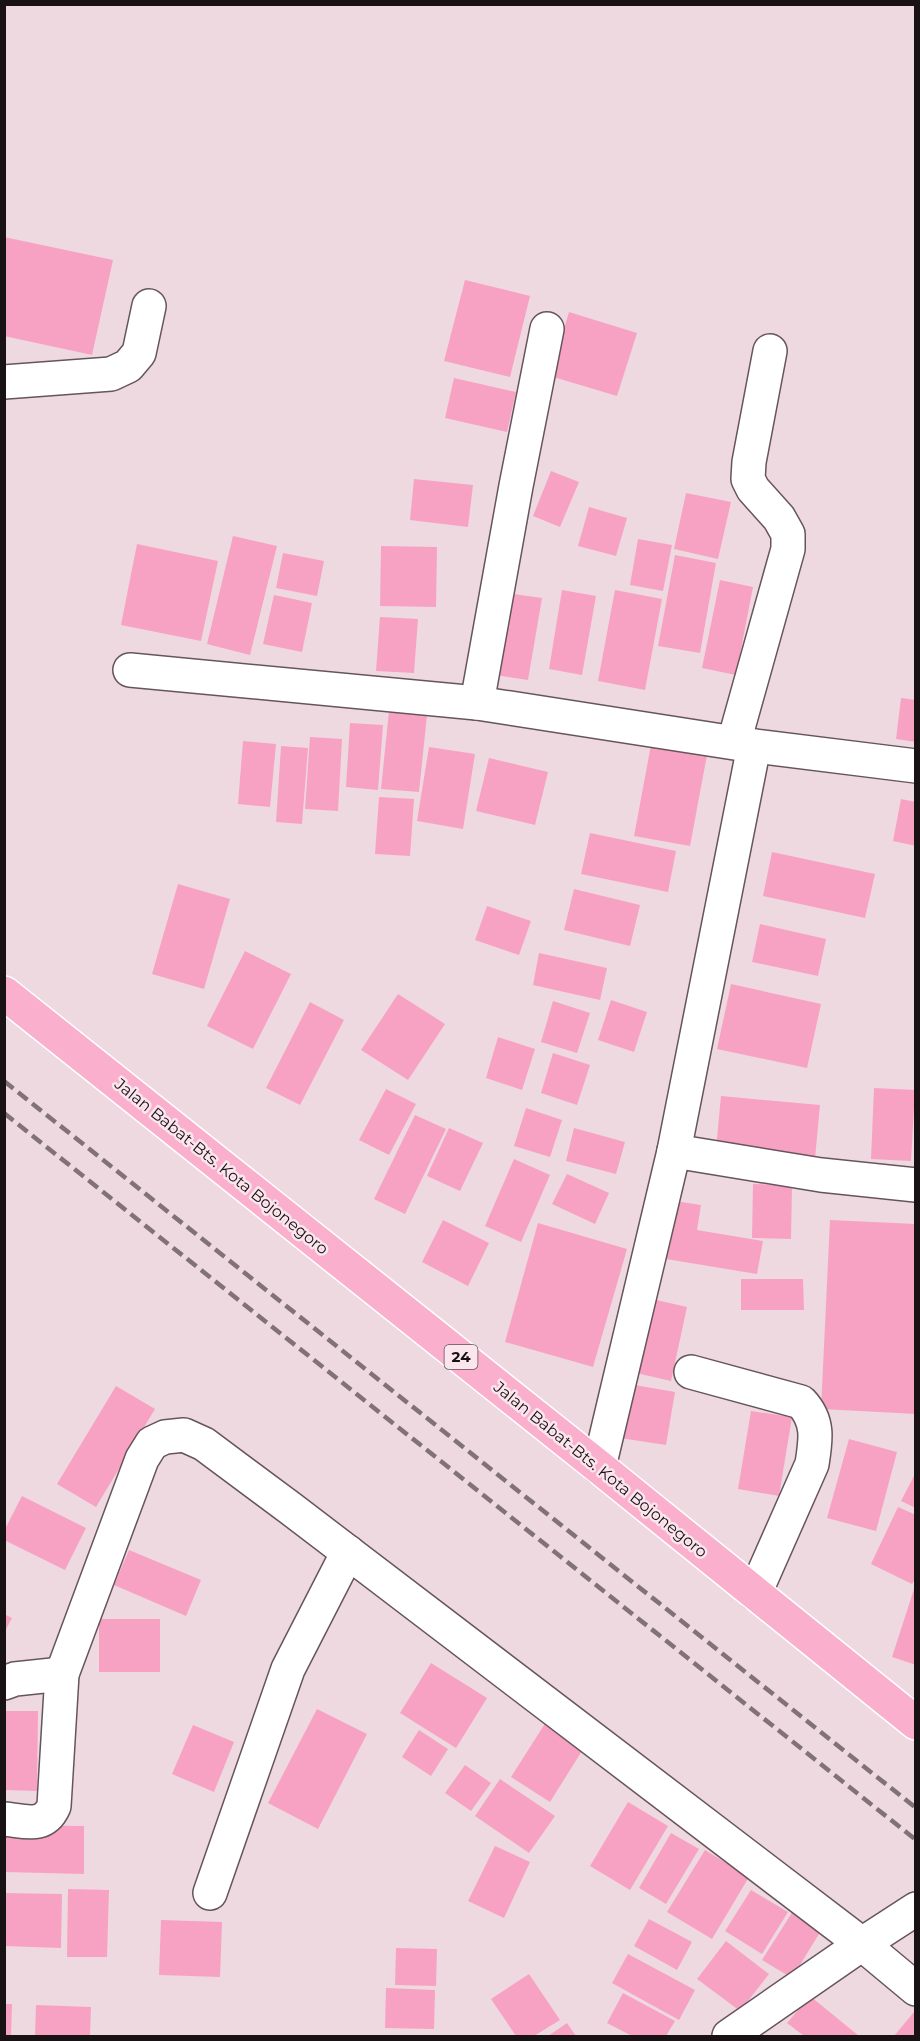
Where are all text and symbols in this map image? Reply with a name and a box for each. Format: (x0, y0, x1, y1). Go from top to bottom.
street label: Jalan Babat-Bts. Kota Bojonegoro (110, 1074, 332, 1259)
road number: 24 (444, 1345, 478, 1369)
street label: Jalan Babat-Bts. Kota Bojonegoro (489, 1377, 711, 1562)

